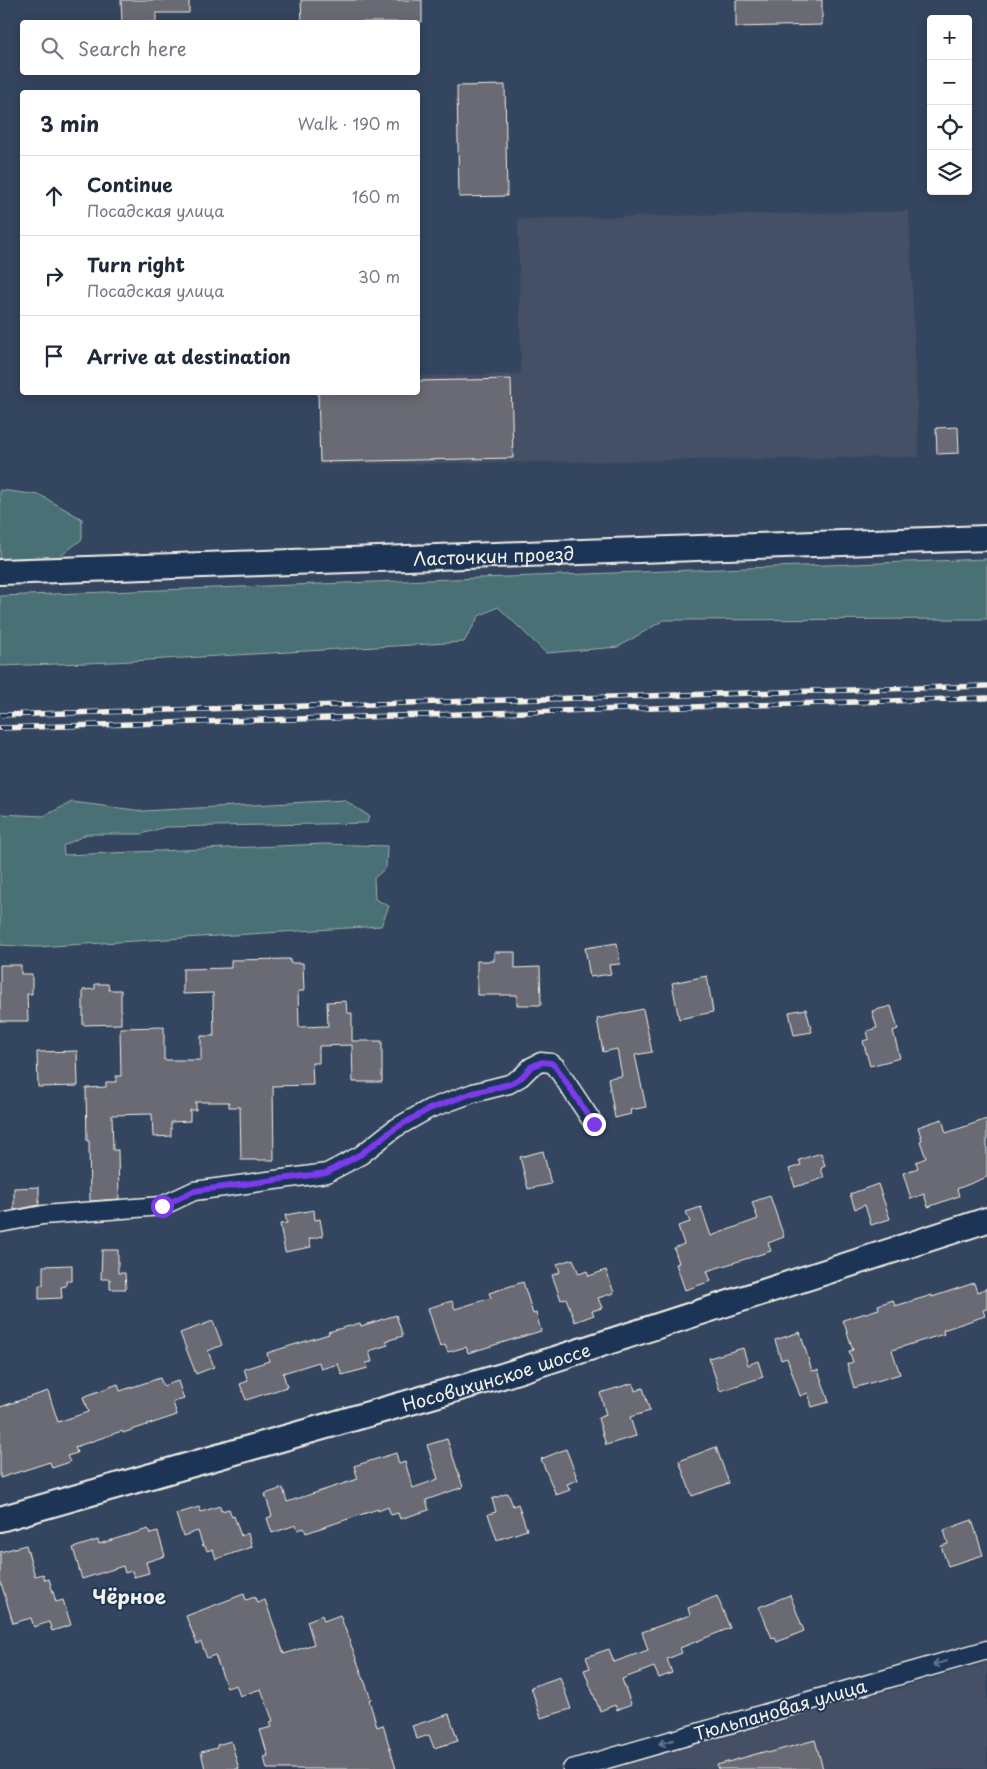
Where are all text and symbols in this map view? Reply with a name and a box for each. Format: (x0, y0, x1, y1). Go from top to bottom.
map controls (927, 15, 972, 195)
button: + (927, 15, 972, 60)
search box (20, 20, 420, 75)
icon: search (38, 34, 66, 62)
text: Search here (78, 34, 187, 62)
button: − (927, 60, 972, 105)
button: locate (927, 105, 972, 150)
text: 3 min (40, 107, 99, 139)
text: Walk · 190 m (298, 111, 400, 135)
button: layers (927, 150, 972, 195)
text: Continue (87, 170, 173, 198)
icon: ahead (40, 182, 68, 210)
text: 160 m (352, 184, 400, 208)
text: Посадская улица (87, 198, 224, 222)
text: Turn right (87, 250, 185, 278)
icon: right (40, 262, 68, 290)
text: 30 m (358, 264, 400, 288)
text: Посадская улица (87, 278, 224, 302)
icon: arrive (40, 342, 68, 370)
text: Arrive at destination (87, 342, 291, 370)
street label: Ласточкин проезд (413, 539, 575, 571)
route end (583, 1113, 606, 1136)
route start (151, 1195, 174, 1218)
street label: Носовихинское шоссе (399, 1335, 594, 1417)
district label: Чёрное (92, 1581, 166, 1611)
one-way arrow (933, 1659, 949, 1668)
street label: Тюльпановая улица (690, 1671, 870, 1747)
one-way arrow (659, 1738, 675, 1747)

